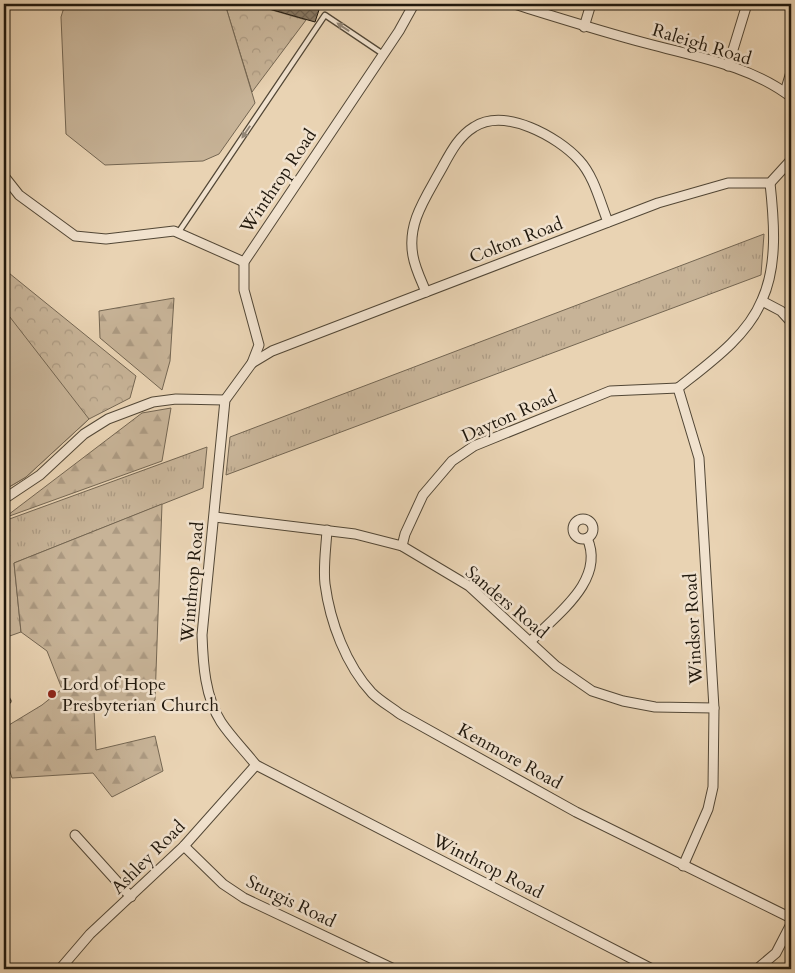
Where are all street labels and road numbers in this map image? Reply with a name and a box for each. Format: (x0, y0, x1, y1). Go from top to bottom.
street label: Raleigh Road (649, 18, 755, 72)
street label: Winthrop Road (234, 124, 323, 239)
street label: Colton Road (466, 211, 567, 270)
street label: Dayton Road (458, 384, 561, 449)
street label: Winthrop Road (175, 520, 210, 644)
street label: Sanders Road (460, 560, 554, 645)
street label: Windsor Road (678, 572, 709, 686)
street label: Kenmore Road (453, 717, 567, 796)
street label: Ashley Road (106, 815, 191, 900)
street label: Winthrop Road (427, 827, 548, 905)
street label: Sturgis Road (242, 869, 340, 934)

